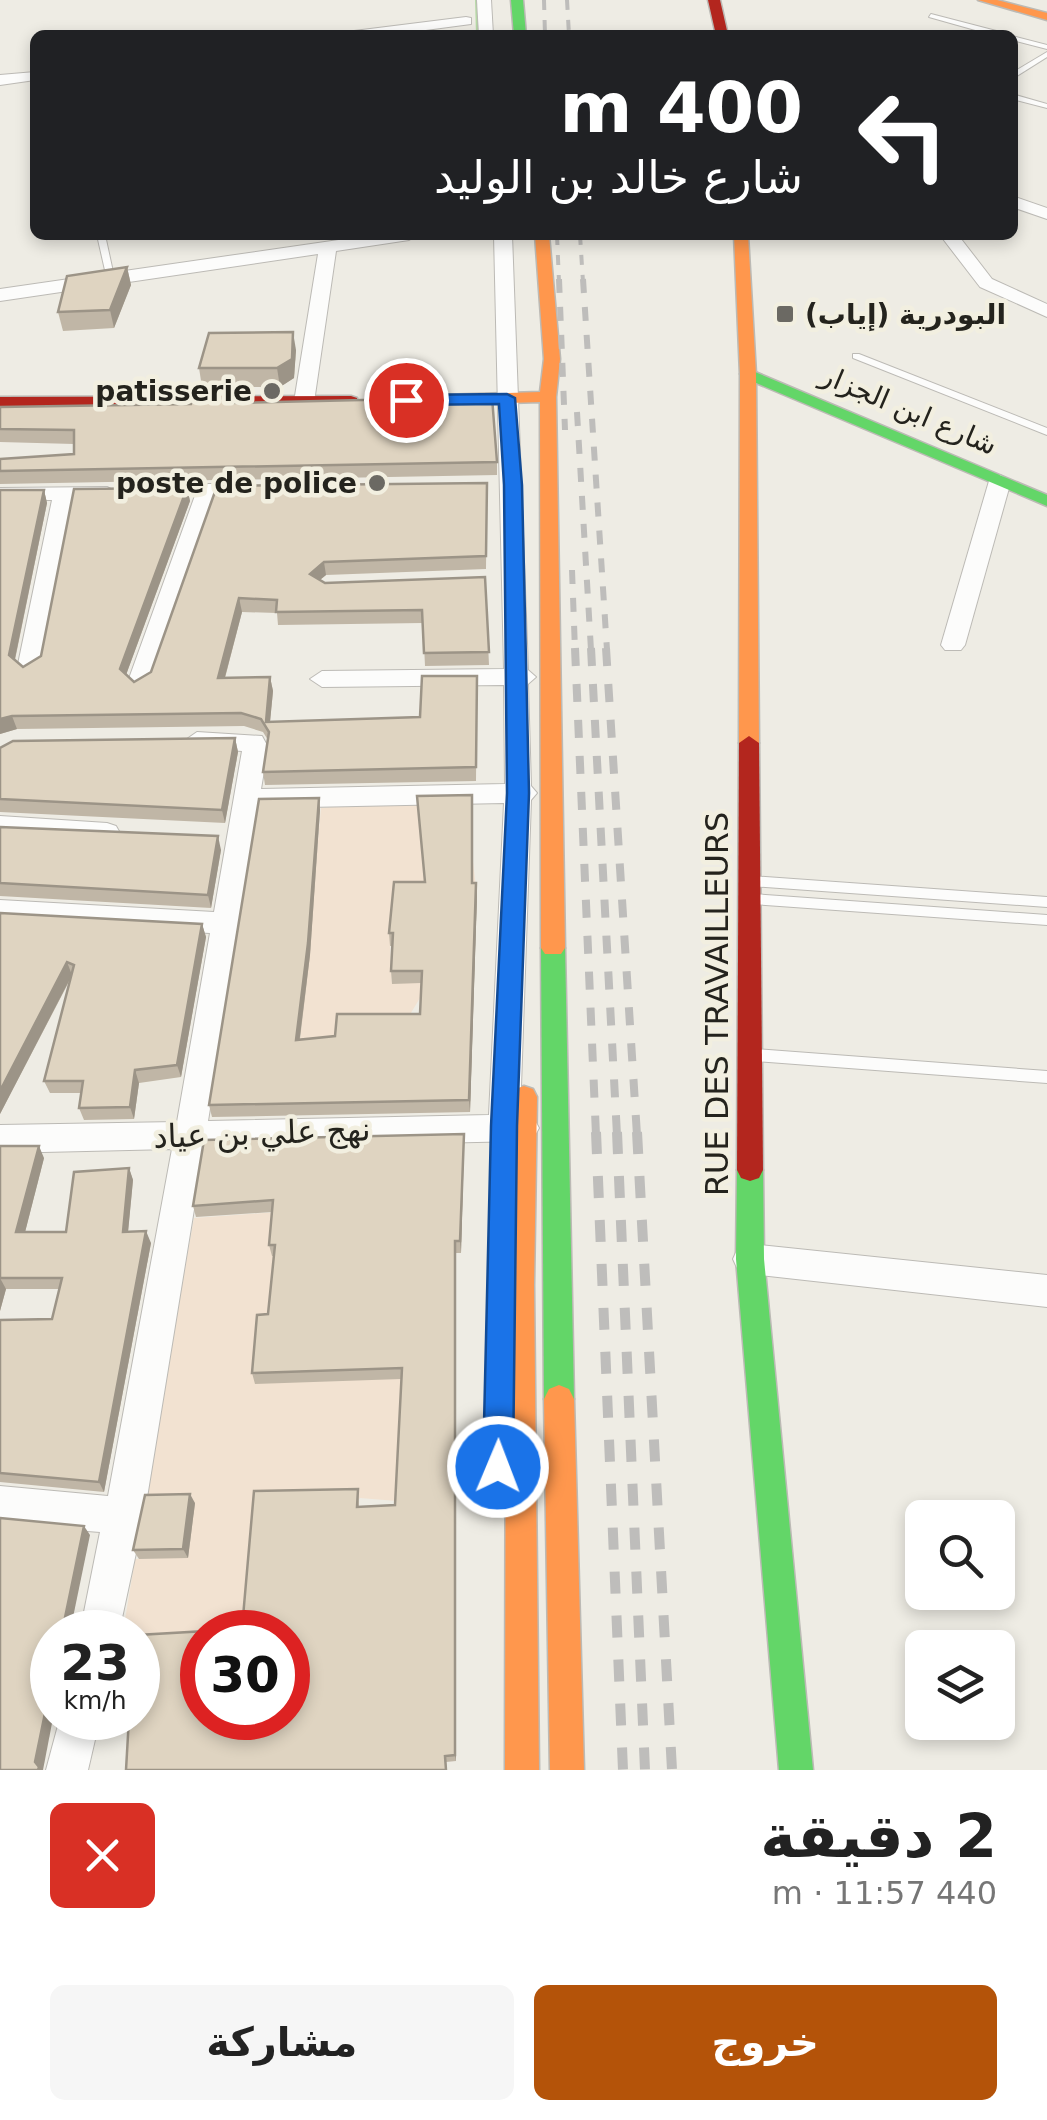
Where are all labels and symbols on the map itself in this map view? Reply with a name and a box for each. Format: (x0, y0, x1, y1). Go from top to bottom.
place label: البودرية (إياب) (805, 298, 1006, 332)
marker: البودرية (إياب) (774, 303, 796, 325)
street label: شارع ابن الجزار (814, 357, 1002, 462)
pin (364, 358, 449, 443)
place label: patisserie (95, 375, 252, 408)
marker: patisserie (261, 380, 283, 402)
place label: poste de police (116, 467, 357, 500)
marker: poste de police (366, 472, 388, 494)
street label: RUE DES TRAVAILLEURS (698, 812, 736, 1196)
street label: نهج علي بن عياد (153, 1110, 371, 1156)
position arrow (446, 1415, 550, 1519)
speed limit sign: 30 (180, 1610, 310, 1740)

